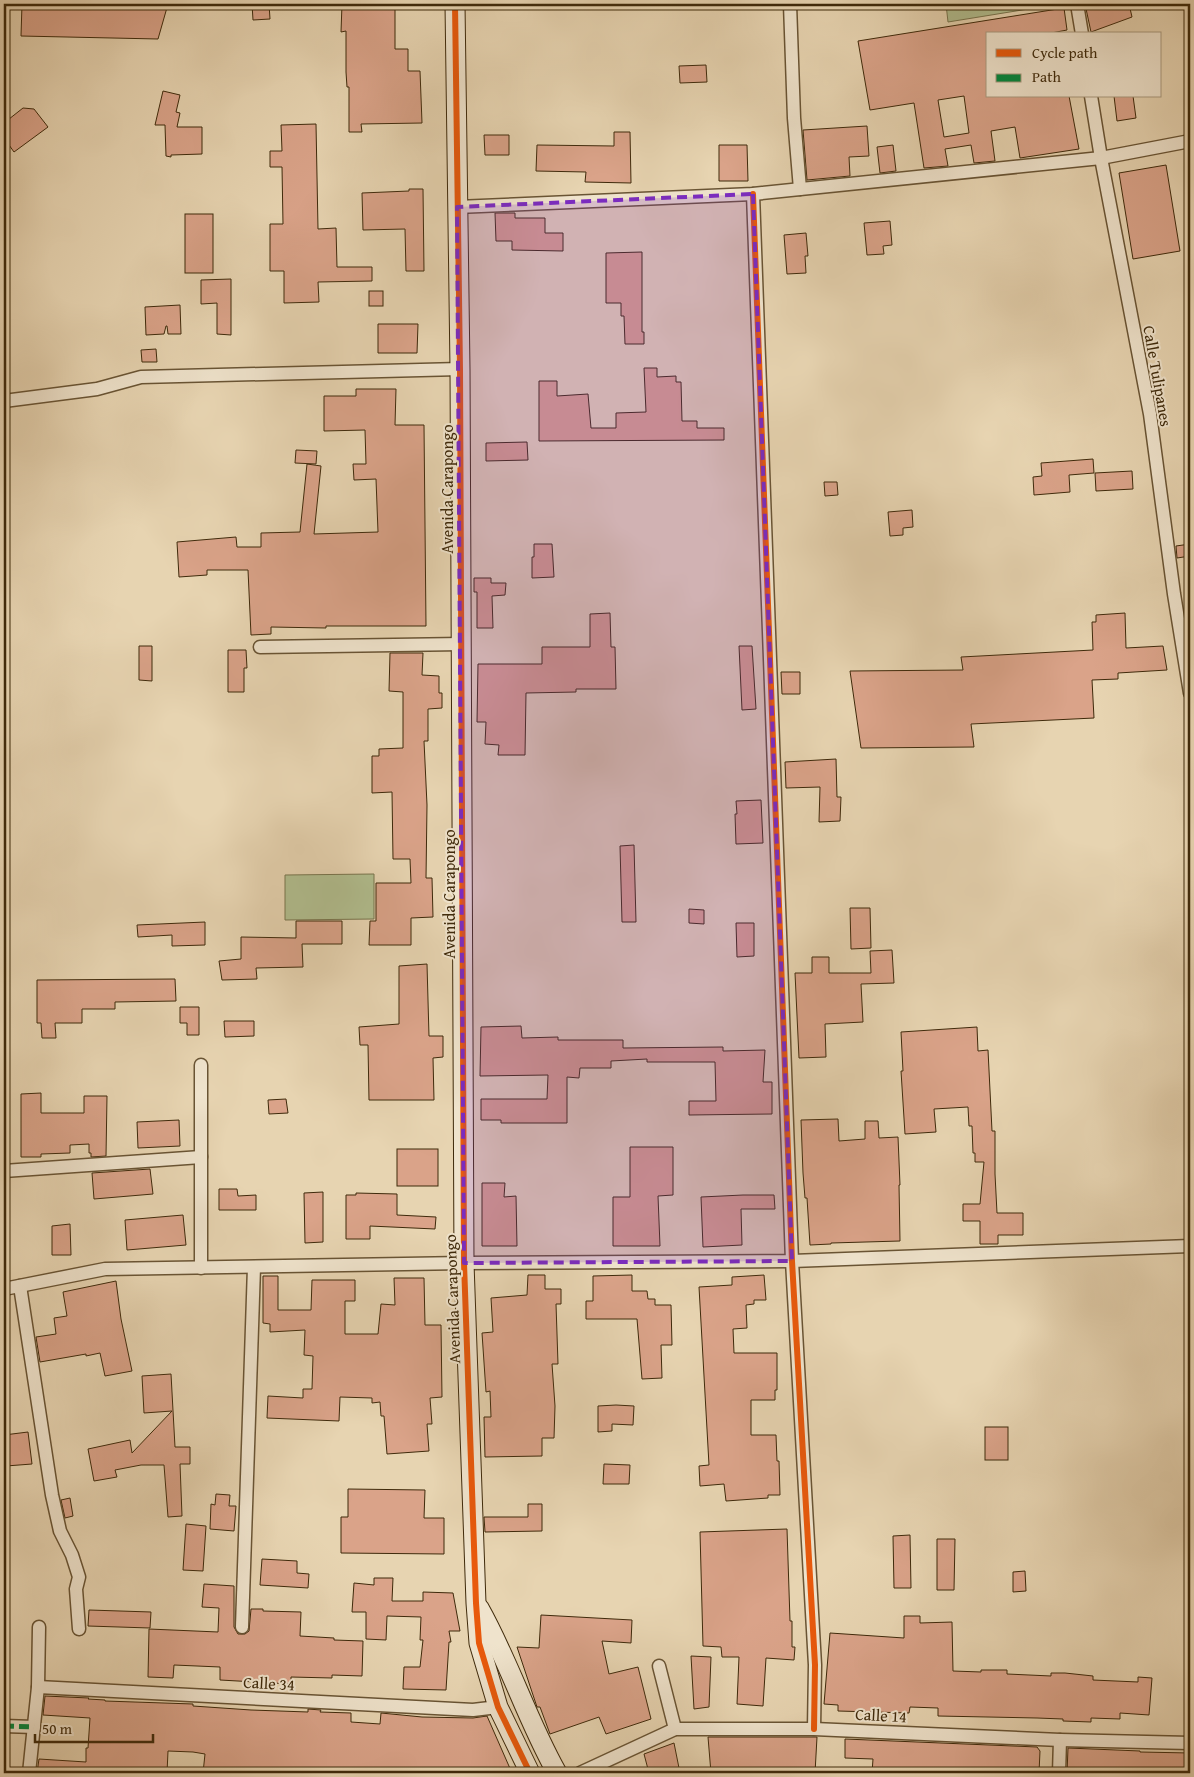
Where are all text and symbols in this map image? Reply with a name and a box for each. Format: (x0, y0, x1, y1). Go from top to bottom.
legend (986, 32, 1162, 98)
text: Cycle path (1032, 42, 1098, 63)
text: Path (1032, 66, 1061, 87)
street label: Calle Tulipanes (1137, 324, 1179, 428)
street label: Avenida Carapongo (435, 424, 459, 554)
street label: Avenida Carapongo (437, 829, 461, 959)
street label: Avenida Carapongo (438, 1234, 466, 1364)
street label: Calle 34 (243, 1670, 296, 1696)
street label: Calle 14 (855, 1702, 908, 1728)
scale bar (35, 1712, 152, 1744)
text: 50 m (42, 1718, 73, 1739)

